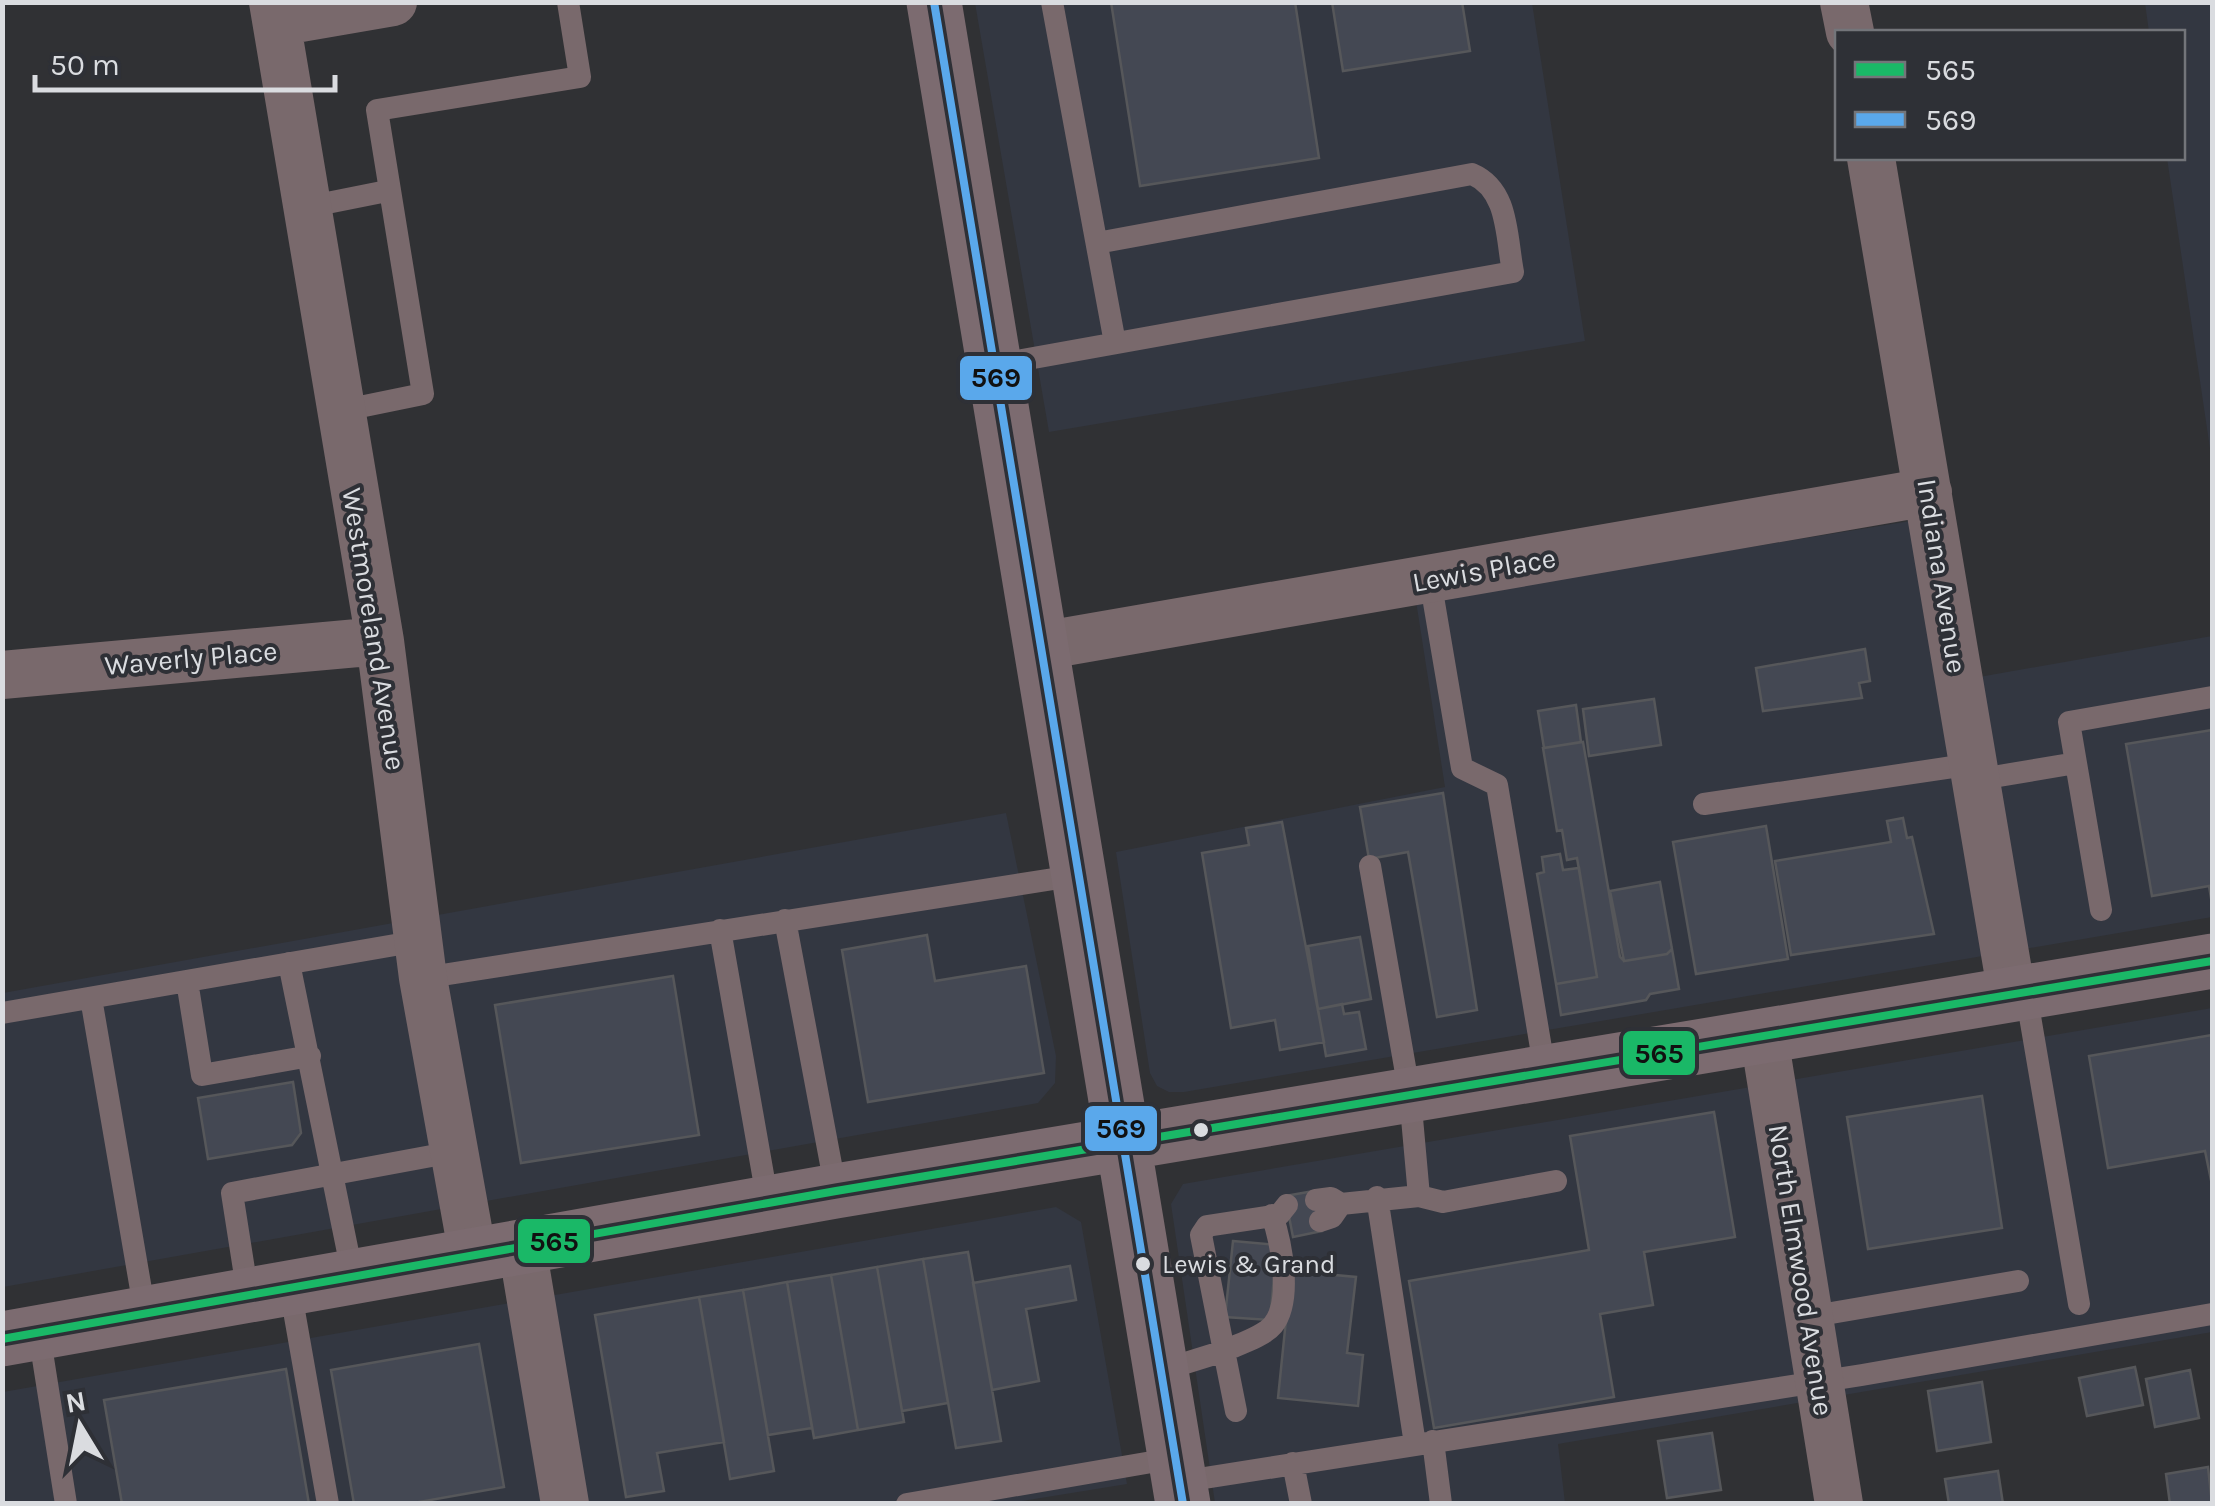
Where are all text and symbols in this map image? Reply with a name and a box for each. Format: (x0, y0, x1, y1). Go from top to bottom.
scale bar (35, 30, 335, 92)
legend (1835, 30, 2185, 160)
text: 50 m (50, 47, 120, 83)
text: 565 (1925, 52, 1976, 88)
text: 569 (1925, 102, 1977, 138)
line badge: 569 (958, 354, 1034, 402)
text: 569 (971, 361, 1021, 394)
street label: Indiana Avenue (1910, 477, 1974, 675)
street label: Westmoreland Avenue (335, 486, 413, 772)
street label: Lewis Place (1410, 541, 1558, 599)
street label: Waverly Place (103, 634, 279, 682)
line badge: 565 (1621, 1029, 1697, 1077)
text: 565 (1634, 1037, 1684, 1070)
line badge: 569 (1083, 1104, 1159, 1153)
text: 569 (1096, 1112, 1146, 1145)
unlabelled marker (1191, 1120, 1211, 1140)
street label: North Elmwood Avenue (1762, 1122, 1840, 1418)
line badge: 565 (516, 1217, 592, 1265)
text: 565 (529, 1225, 579, 1258)
place label: Lewis & Grand (1162, 1249, 1335, 1280)
marker: Lewis & Grand (1133, 1254, 1153, 1274)
north arrow (30, 1376, 130, 1476)
text: N (63, 1384, 88, 1420)

